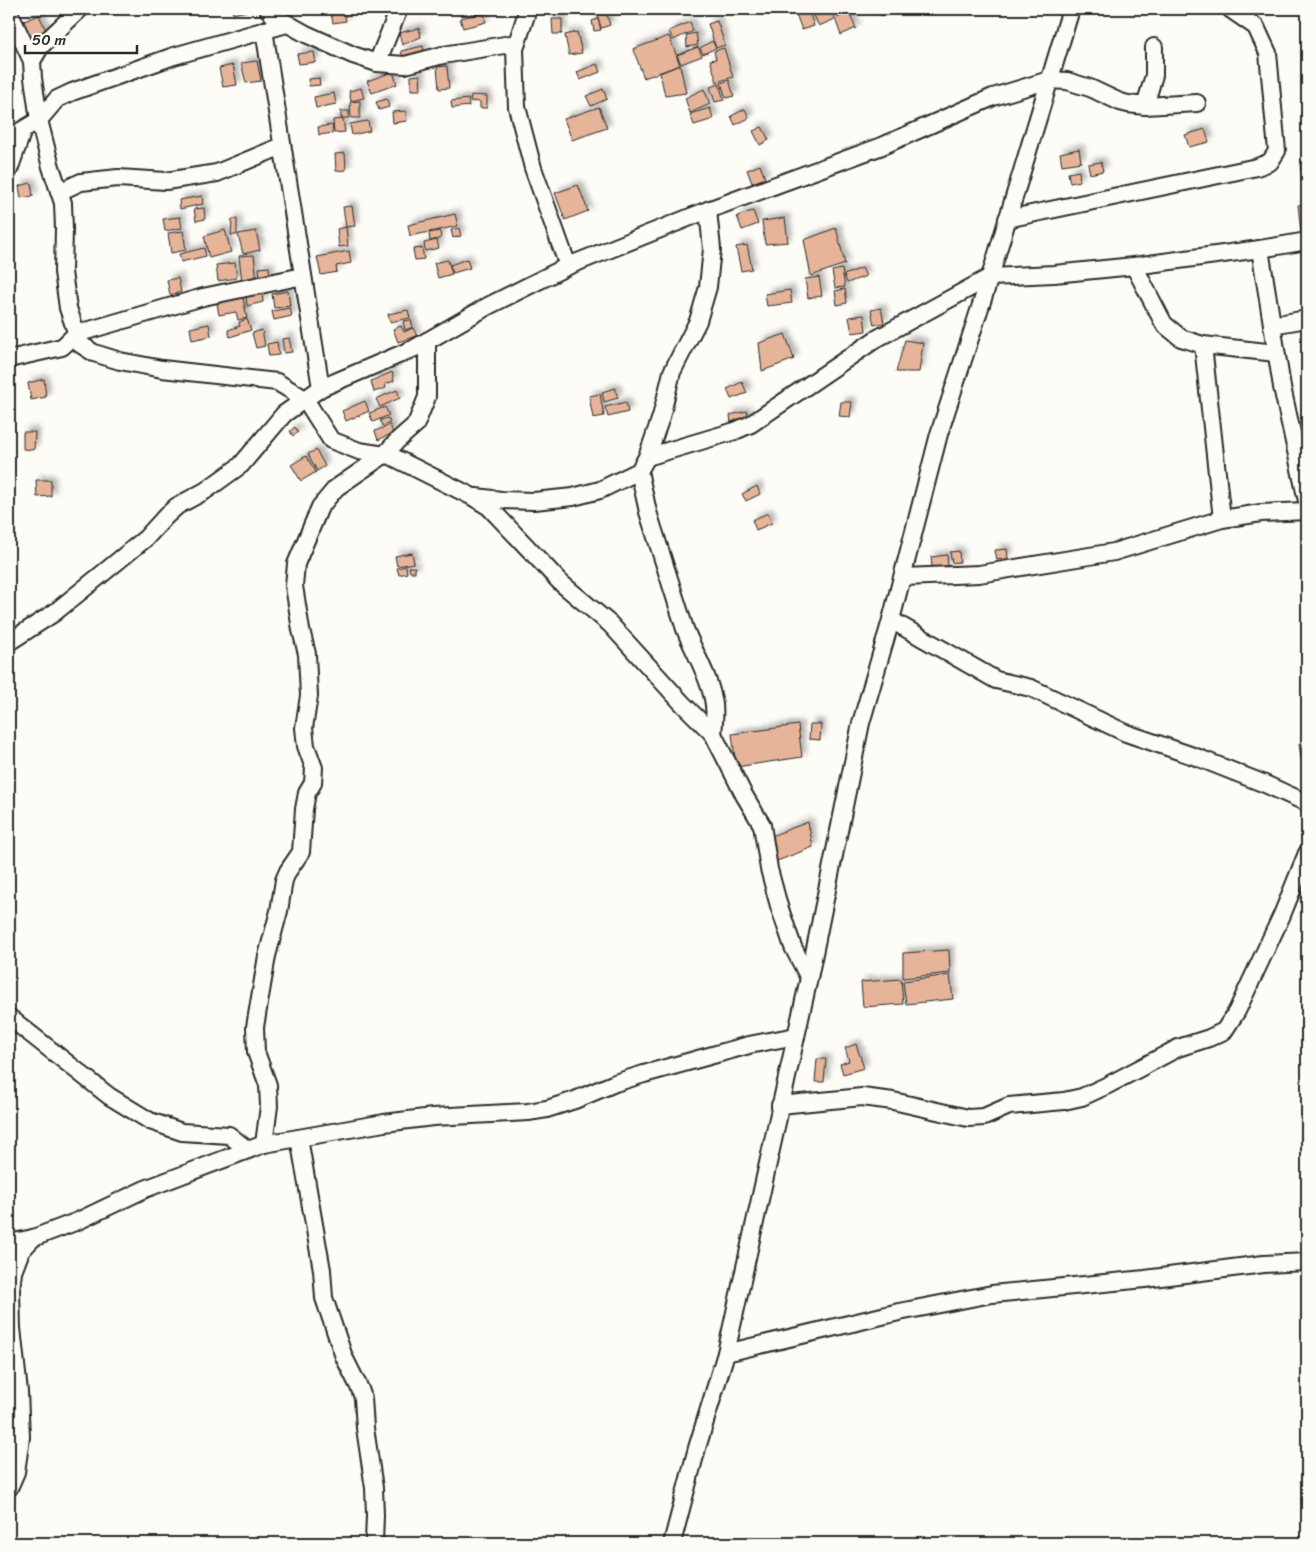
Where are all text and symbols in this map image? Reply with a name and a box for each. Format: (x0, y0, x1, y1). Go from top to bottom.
scale bar (25, 22, 138, 54)
text: 50 m (32, 27, 67, 53)

